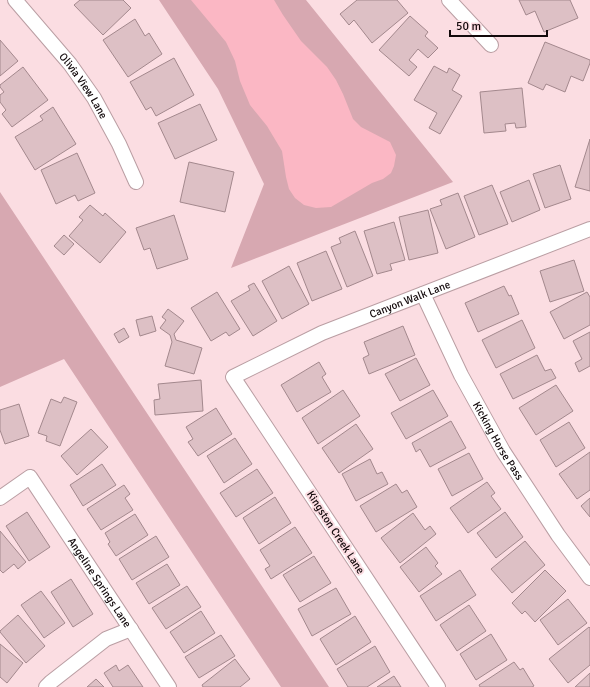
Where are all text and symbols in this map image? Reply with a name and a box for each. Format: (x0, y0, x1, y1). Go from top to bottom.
scale bar (450, 12, 547, 38)
text: 50 m (456, 19, 481, 34)
street label: Olivia View Lane (56, 50, 110, 121)
street label: Canyon Walk Lane (368, 278, 452, 321)
street label: Kicking Horse Pass (470, 399, 526, 483)
street label: Kingston Creek Lane (304, 488, 367, 576)
street label: Angeline Springs Lane (65, 535, 134, 630)

